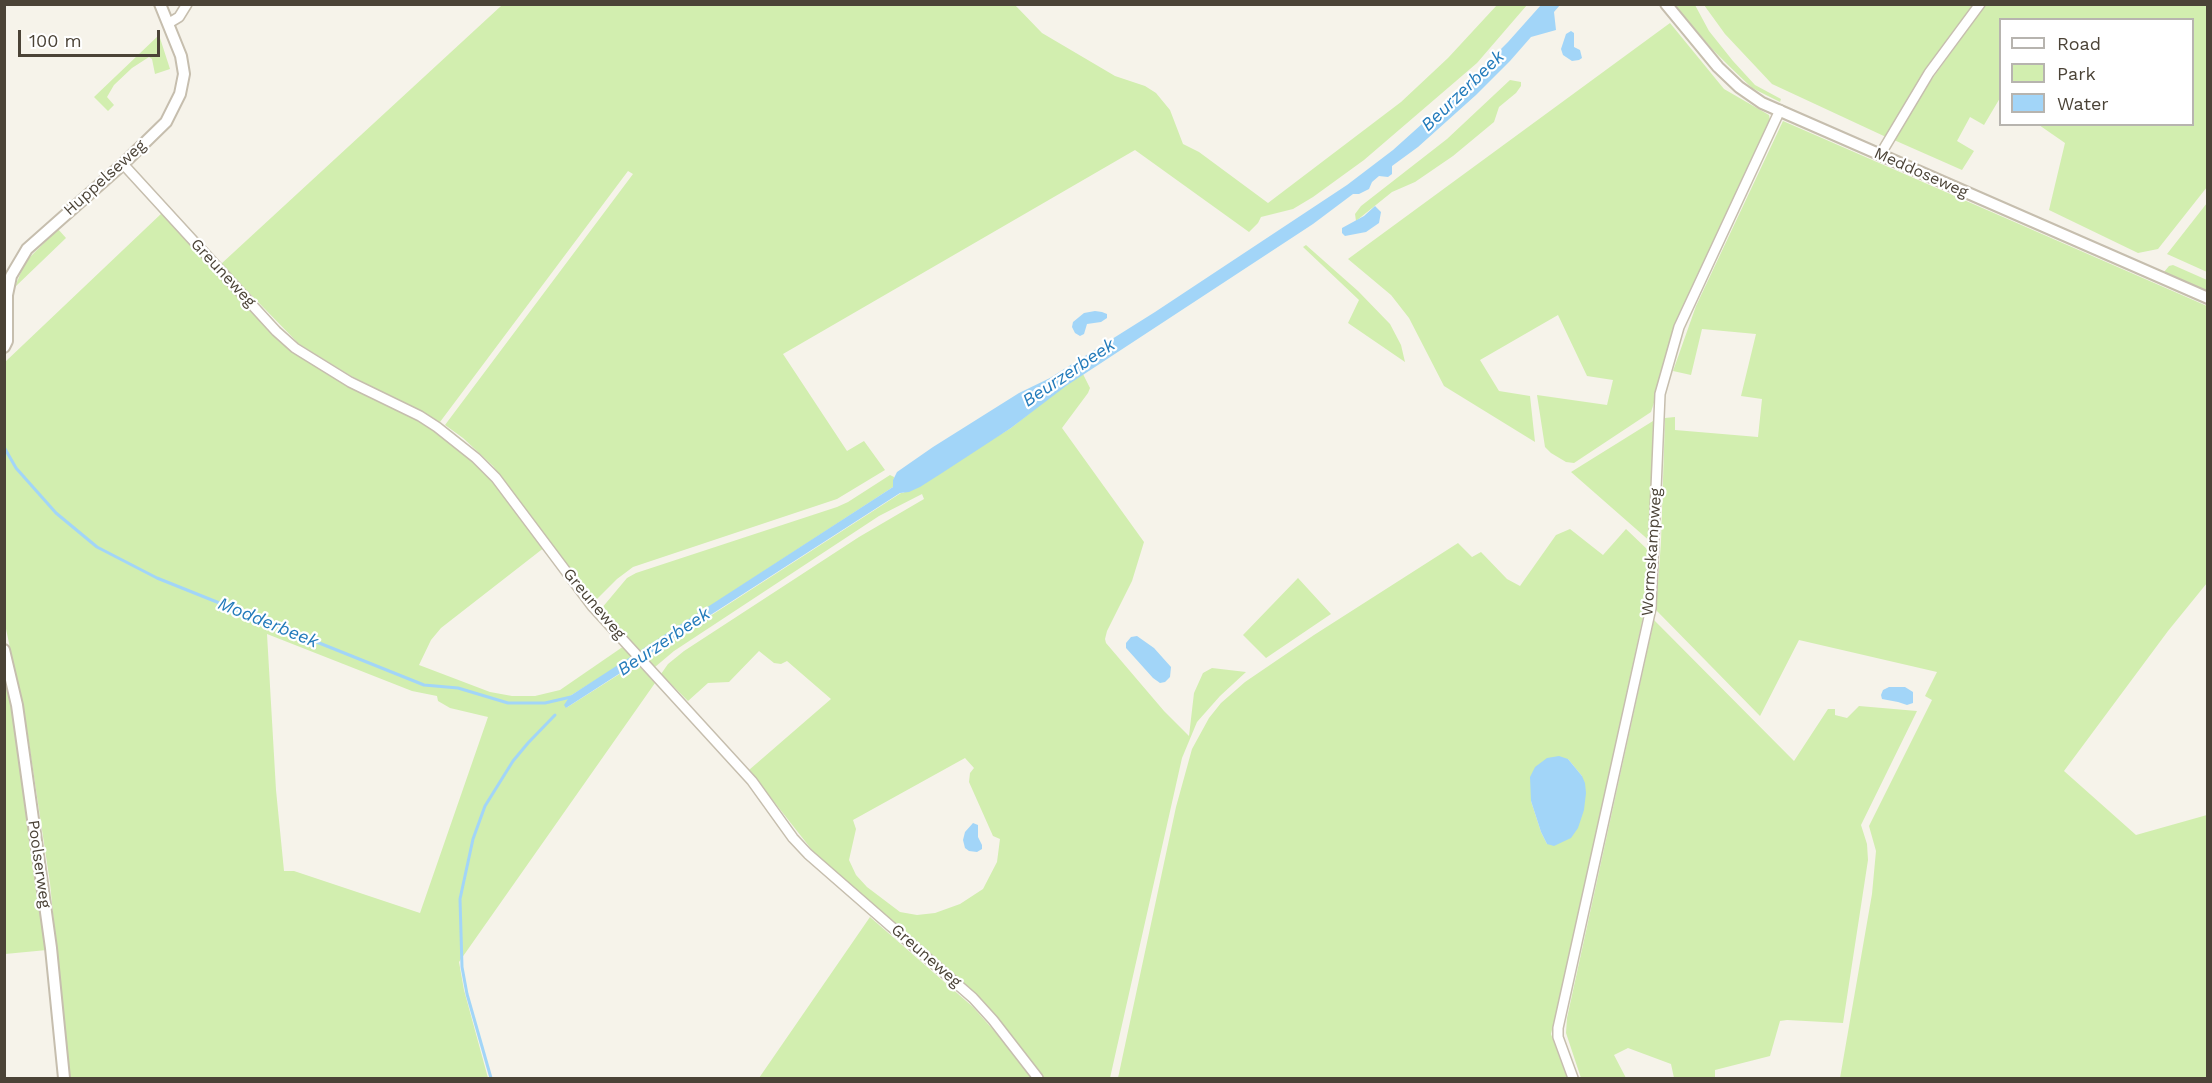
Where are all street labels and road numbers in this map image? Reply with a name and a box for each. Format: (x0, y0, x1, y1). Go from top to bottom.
street label: Huppelseweg (60, 136, 150, 220)
street label: Meddoseweg (1871, 144, 1971, 202)
street label: Greuneweg (186, 235, 260, 311)
street label: Wormskampweg (1638, 487, 1666, 617)
street label: Greuneweg (559, 565, 629, 643)
street label: Poolserweg (23, 819, 55, 909)
street label: Greuneweg (887, 920, 965, 992)

